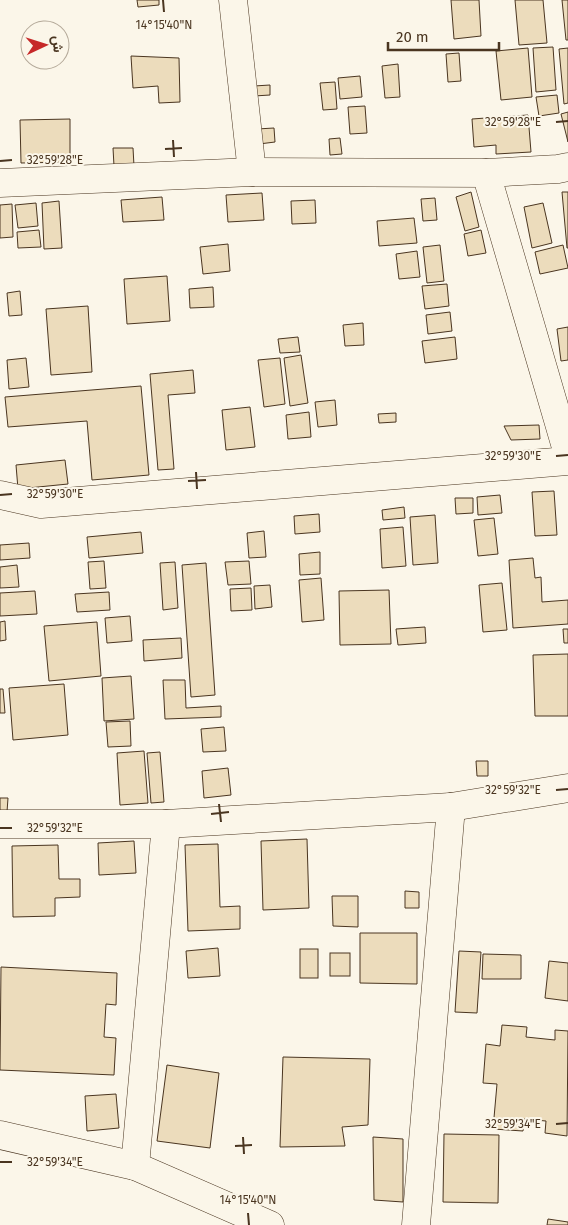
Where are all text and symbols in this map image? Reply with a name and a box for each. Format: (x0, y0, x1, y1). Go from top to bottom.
text: 14°15'40"N (136, 18, 192, 32)
north arrow (20, 20, 70, 70)
scale bar (388, 20, 499, 52)
text: 20 m (396, 28, 429, 46)
text: ش (48, 35, 67, 53)
text: 32°59'28"E (485, 115, 541, 129)
text: 32°59'28"E (27, 153, 83, 167)
text: 32°59'30"E (485, 449, 541, 463)
text: 32°59'30"E (27, 487, 83, 501)
text: 32°59'32"E (485, 783, 541, 797)
text: 32°59'32"E (27, 821, 83, 835)
text: 32°59'34"E (485, 1117, 541, 1131)
text: 32°59'34"E (27, 1155, 83, 1169)
text: 14°15'40"N (220, 1193, 276, 1207)

